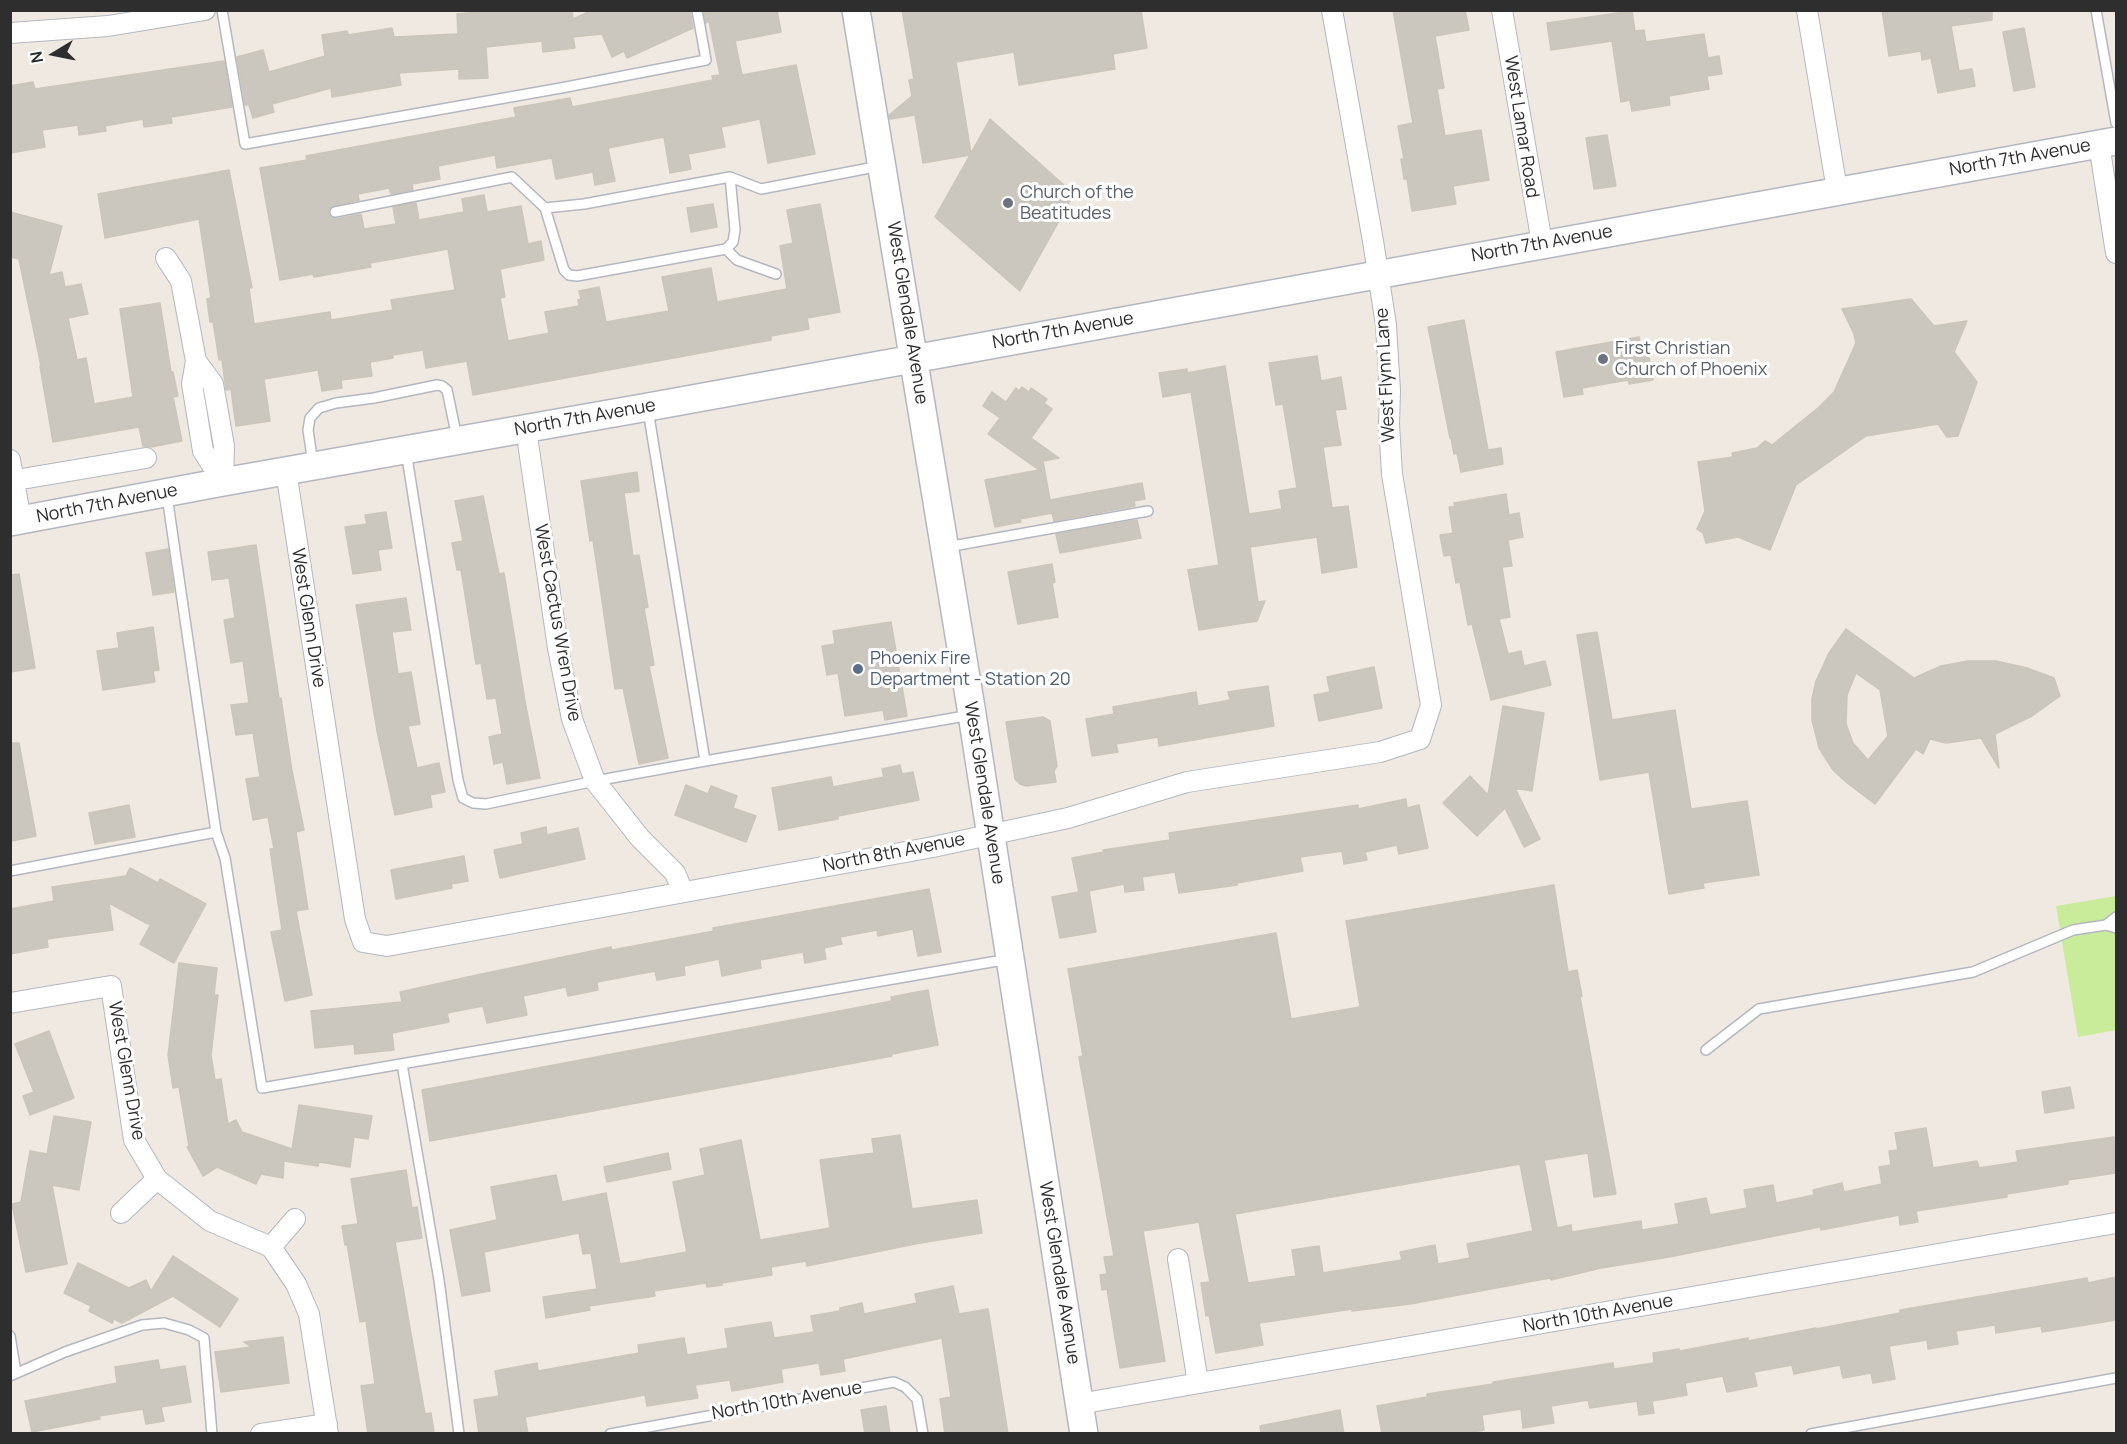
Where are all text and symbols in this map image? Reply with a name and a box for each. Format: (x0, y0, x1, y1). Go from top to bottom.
north arrow (24, 24, 84, 84)
text: N (24, 50, 48, 65)
street label: West Lamar Road (1499, 54, 1543, 200)
street label: North 7th Avenue (1948, 135, 2092, 181)
place label: Church of the Beatitudes (1020, 182, 1134, 224)
marker: Church of the Beatitudes (1001, 196, 1015, 210)
street label: West Glendale Avenue (882, 220, 932, 406)
street label: North 7th Avenue (1470, 221, 1614, 267)
street label: West Flynn Lane (1372, 307, 1400, 443)
street label: North 7th Avenue (991, 308, 1135, 354)
place label: First Christian Church of Phoenix (1615, 338, 1767, 380)
marker: First Christian Church of Phoenix (1596, 352, 1610, 366)
street label: North 7th Avenue (513, 395, 657, 441)
street label: North 7th Avenue (35, 480, 179, 528)
street label: West Cactus Wren Drive (529, 523, 585, 723)
street label: West Glenn Drive (286, 547, 330, 689)
place label: Phoenix Fire Department - Station 20 (870, 648, 1071, 690)
marker: Phoenix Fire Department - Station 20 (851, 662, 865, 676)
street label: West Glendale Avenue (959, 700, 1009, 886)
street label: North 8th Avenue (821, 829, 967, 877)
street label: West Glenn Drive (103, 1000, 149, 1142)
street label: West Glendale Avenue (1034, 1180, 1084, 1366)
street label: North 10th Avenue (1521, 1290, 1675, 1338)
street label: North 10th Avenue (710, 1377, 864, 1425)

